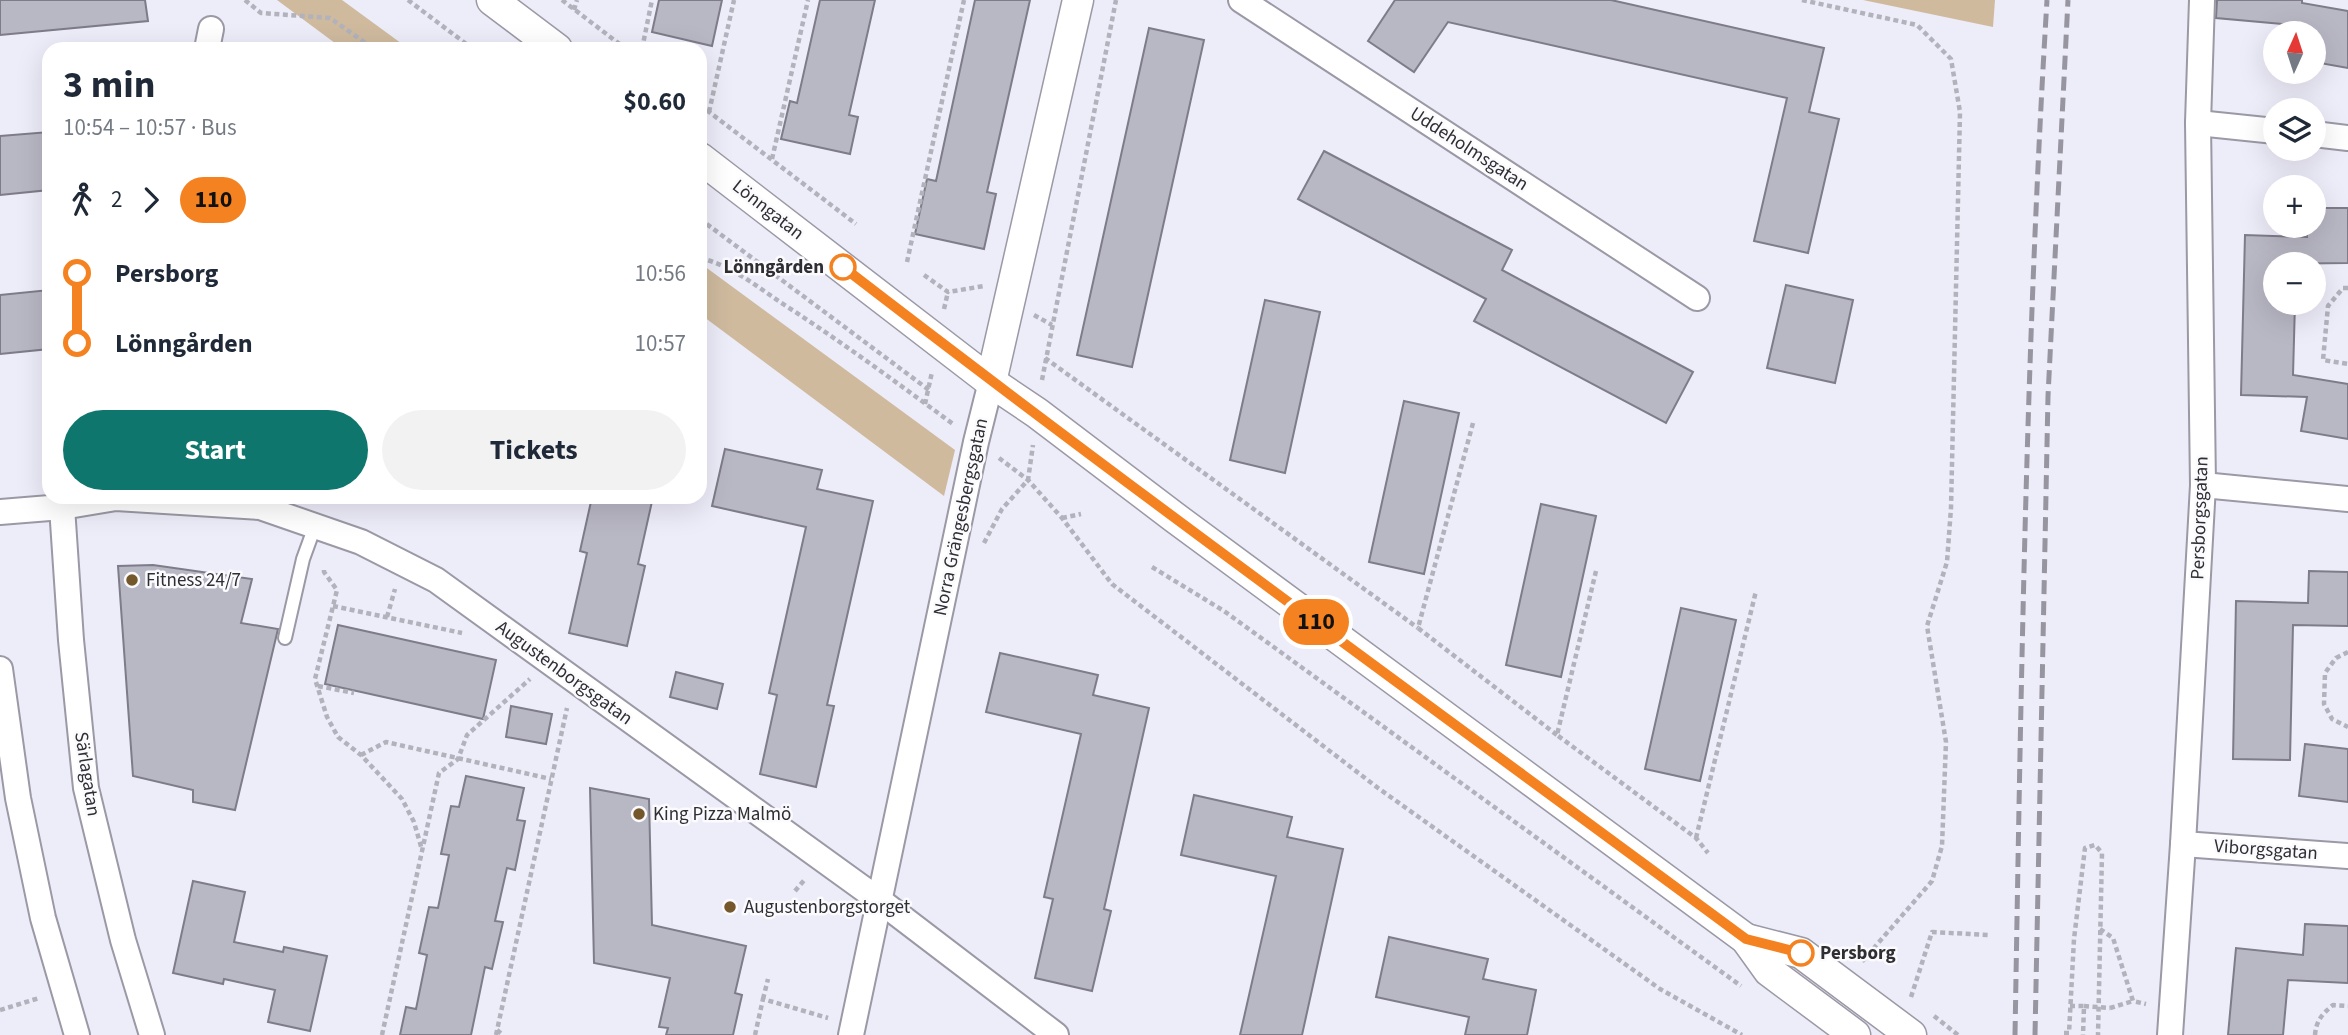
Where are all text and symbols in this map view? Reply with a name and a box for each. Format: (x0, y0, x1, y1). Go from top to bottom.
north arrow (2263, 21, 2326, 84)
map controls (2263, 21, 2326, 315)
text: 3 min (63, 58, 155, 112)
text: $0.60 (623, 83, 686, 120)
button: layers (2263, 98, 2326, 161)
street label: Uddeholmsgatan (1404, 100, 1534, 198)
text: 10:54 – 10:57 · Bus (63, 111, 237, 144)
street label: Lönngatan (726, 173, 810, 247)
button: + (2263, 175, 2326, 238)
icon: walk (63, 181, 101, 219)
icon: forward (132, 181, 170, 219)
text: 110 (194, 182, 232, 217)
text: 2 (111, 183, 122, 216)
button: − (2263, 252, 2326, 315)
place label: Lönngården (723, 254, 824, 281)
marker: Lönngården (830, 254, 856, 280)
text: Persborg (115, 255, 218, 292)
text: 10:56 (635, 257, 686, 290)
text: Lönngården (115, 325, 253, 362)
text: 10:57 (635, 327, 686, 360)
button: Start (63, 410, 368, 490)
button: Tickets (382, 410, 686, 490)
street label: Norra Grängesbergsgatan (927, 416, 995, 618)
street label: Persborgsgatan (2184, 456, 2216, 580)
place label: Fitness 24/7 (146, 567, 241, 594)
marker: Fitness 24/7 (124, 572, 140, 588)
line badge: 110 (1276, 599, 1356, 645)
text: 110 (1297, 604, 1335, 639)
street label: Augustenborgsgatan (490, 614, 638, 732)
street label: Särlagatan (67, 730, 107, 818)
place label: King Pizza Malmö (653, 801, 791, 828)
marker: King Pizza Malmö (631, 806, 647, 822)
street label: Viborgsgatan (2213, 833, 2319, 867)
place label: Augustenborgstorget (744, 894, 911, 921)
marker: Augustenborgstorget (722, 899, 738, 915)
marker: Persborg (1788, 940, 1814, 966)
place label: Persborg (1820, 940, 1896, 967)

